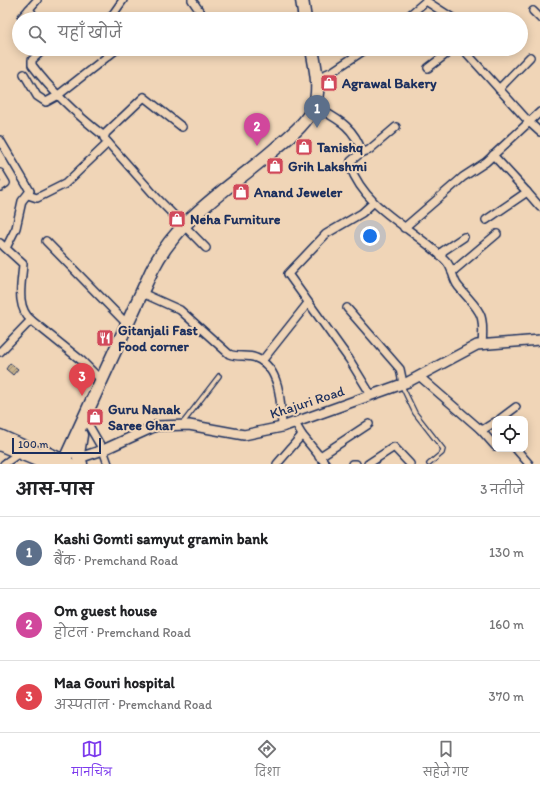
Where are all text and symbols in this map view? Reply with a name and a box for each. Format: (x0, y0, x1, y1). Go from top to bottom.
search box (12, 12, 528, 56)
icon: search (26, 23, 48, 45)
text: यहाँ खोजें (58, 24, 122, 42)
shop icon: Agrawal Bakery (319, 73, 339, 93)
place label: Agrawal Bakery (341, 75, 437, 92)
pin: 1 (304, 95, 330, 128)
pin: 2 (244, 113, 270, 146)
shop icon: Tanishq (294, 137, 314, 157)
place label: Tanishq (316, 139, 363, 156)
shop icon: Grih Lakshmi (265, 156, 285, 176)
place label: Grih Lakshmi (288, 158, 367, 175)
shop icon: Anand Jeweler (231, 182, 251, 202)
place label: Anand Jeweler (253, 184, 343, 201)
shop icon: Neha Furniture (167, 209, 187, 229)
place label: Neha Furniture (190, 211, 281, 228)
your location (360, 226, 380, 246)
place label: Gitanjali Fast Food corner (118, 322, 199, 355)
restaurant icon: Gitanjali Fast Food corner (95, 328, 115, 348)
pin: 3 (69, 363, 95, 396)
street label: Khajuri Road (268, 382, 347, 423)
place label: Guru Nanak Saree Ghar (108, 401, 181, 434)
shop icon: Guru Nanak Saree Ghar (85, 407, 105, 427)
map controls (492, 416, 528, 452)
button: locate (492, 416, 528, 452)
scale bar (12, 436, 101, 455)
text: 100 m (18, 438, 48, 451)
text: आस-पास (16, 479, 94, 499)
text: 3 नतीजे (480, 482, 524, 497)
text: Kashi Gomti samyut gramin bank (54, 530, 268, 548)
text: 1 (26, 545, 32, 560)
text: 130 m (489, 545, 524, 560)
text: बैंक · Premchand Road (54, 553, 178, 568)
text: Om guest house (54, 602, 157, 620)
text: 2 (26, 617, 32, 632)
text: 160 m (489, 617, 524, 632)
text: होटल · Premchand Road (54, 625, 191, 640)
text: Maa Gouri hospital (54, 674, 175, 692)
text: 3 (25, 689, 33, 704)
text: 370 m (489, 689, 524, 704)
text: अस्पताल · Premchand Road (54, 697, 212, 712)
tab: मानचित्र (72, 738, 112, 784)
tab: दिशा (255, 738, 280, 784)
tab: सहेजे गए (423, 738, 468, 784)

